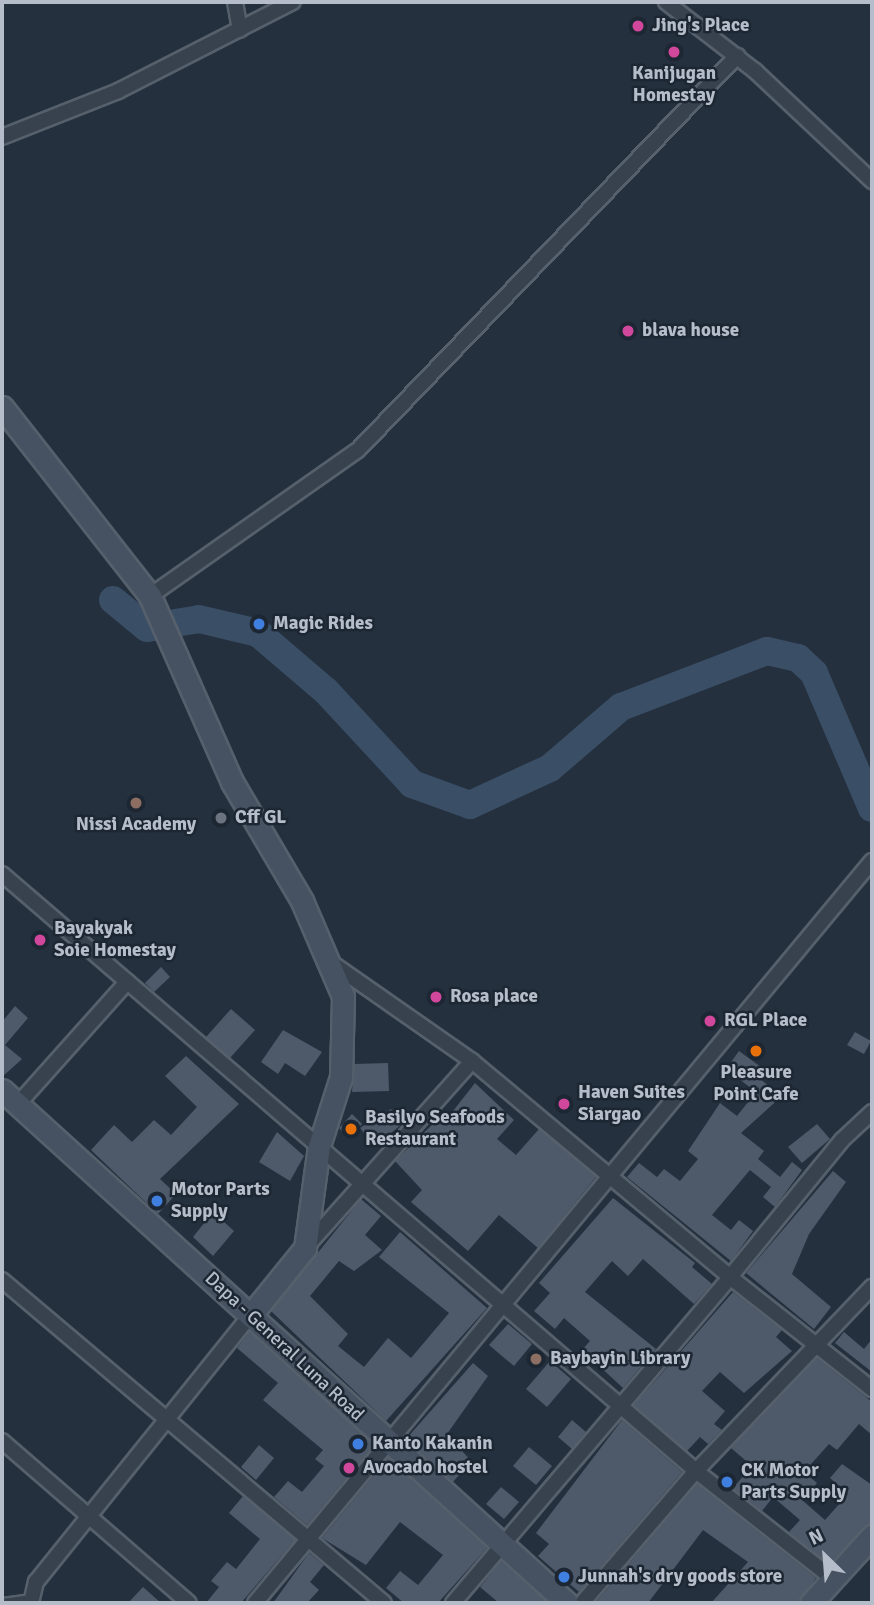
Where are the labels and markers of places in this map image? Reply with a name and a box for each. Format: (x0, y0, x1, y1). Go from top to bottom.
place label: Jing's Place (652, 15, 749, 37)
marker: Jing's Place (630, 18, 646, 34)
marker: Kanijugan Homestay (666, 44, 682, 60)
place label: Kanijugan Homestay (632, 63, 716, 107)
place label: blava house (642, 320, 739, 342)
marker: blava house (620, 323, 636, 339)
place label: Magic Rides (273, 613, 373, 635)
marker: Magic Rides (251, 616, 267, 632)
marker: Nissi Academy (128, 795, 144, 811)
place label: Cff GL (235, 807, 286, 829)
marker: Cff GL (213, 810, 229, 826)
place label: Nissi Academy (76, 814, 196, 836)
place label: Bayakyak Soie Homestay (54, 918, 176, 962)
marker: Bayakyak Soie Homestay (32, 932, 48, 948)
place label: Rosa place (450, 986, 538, 1008)
marker: Rosa place (428, 989, 444, 1005)
place label: RGL Place (724, 1010, 807, 1032)
marker: RGL Place (702, 1013, 718, 1029)
marker: Pleasure Point Cafe (748, 1043, 764, 1059)
place label: Pleasure Point Cafe (713, 1062, 799, 1106)
place label: Haven Suites Siargao (578, 1082, 685, 1126)
marker: Haven Suites Siargao (556, 1096, 572, 1112)
place label: Basilyo Seafoods Restaurant (365, 1107, 505, 1151)
marker: Basilyo Seafoods Restaurant (343, 1121, 359, 1137)
place label: Motor Parts Supply (171, 1179, 270, 1223)
marker: Motor Parts Supply (149, 1193, 165, 1209)
place label: Baybayin Library (550, 1348, 690, 1370)
marker: Baybayin Library (528, 1351, 544, 1367)
place label: Kanto Kakanin (372, 1433, 493, 1455)
marker: Kanto Kakanin (350, 1436, 366, 1452)
place label: Avocado hostel (363, 1457, 488, 1479)
marker: Avocado hostel (341, 1460, 357, 1476)
place label: CK Motor Parts Supply (741, 1460, 846, 1504)
marker: CK Motor Parts Supply (719, 1474, 735, 1490)
place label: Junnah's dry goods store (578, 1566, 782, 1588)
marker: Junnah's dry goods store (556, 1569, 572, 1585)

